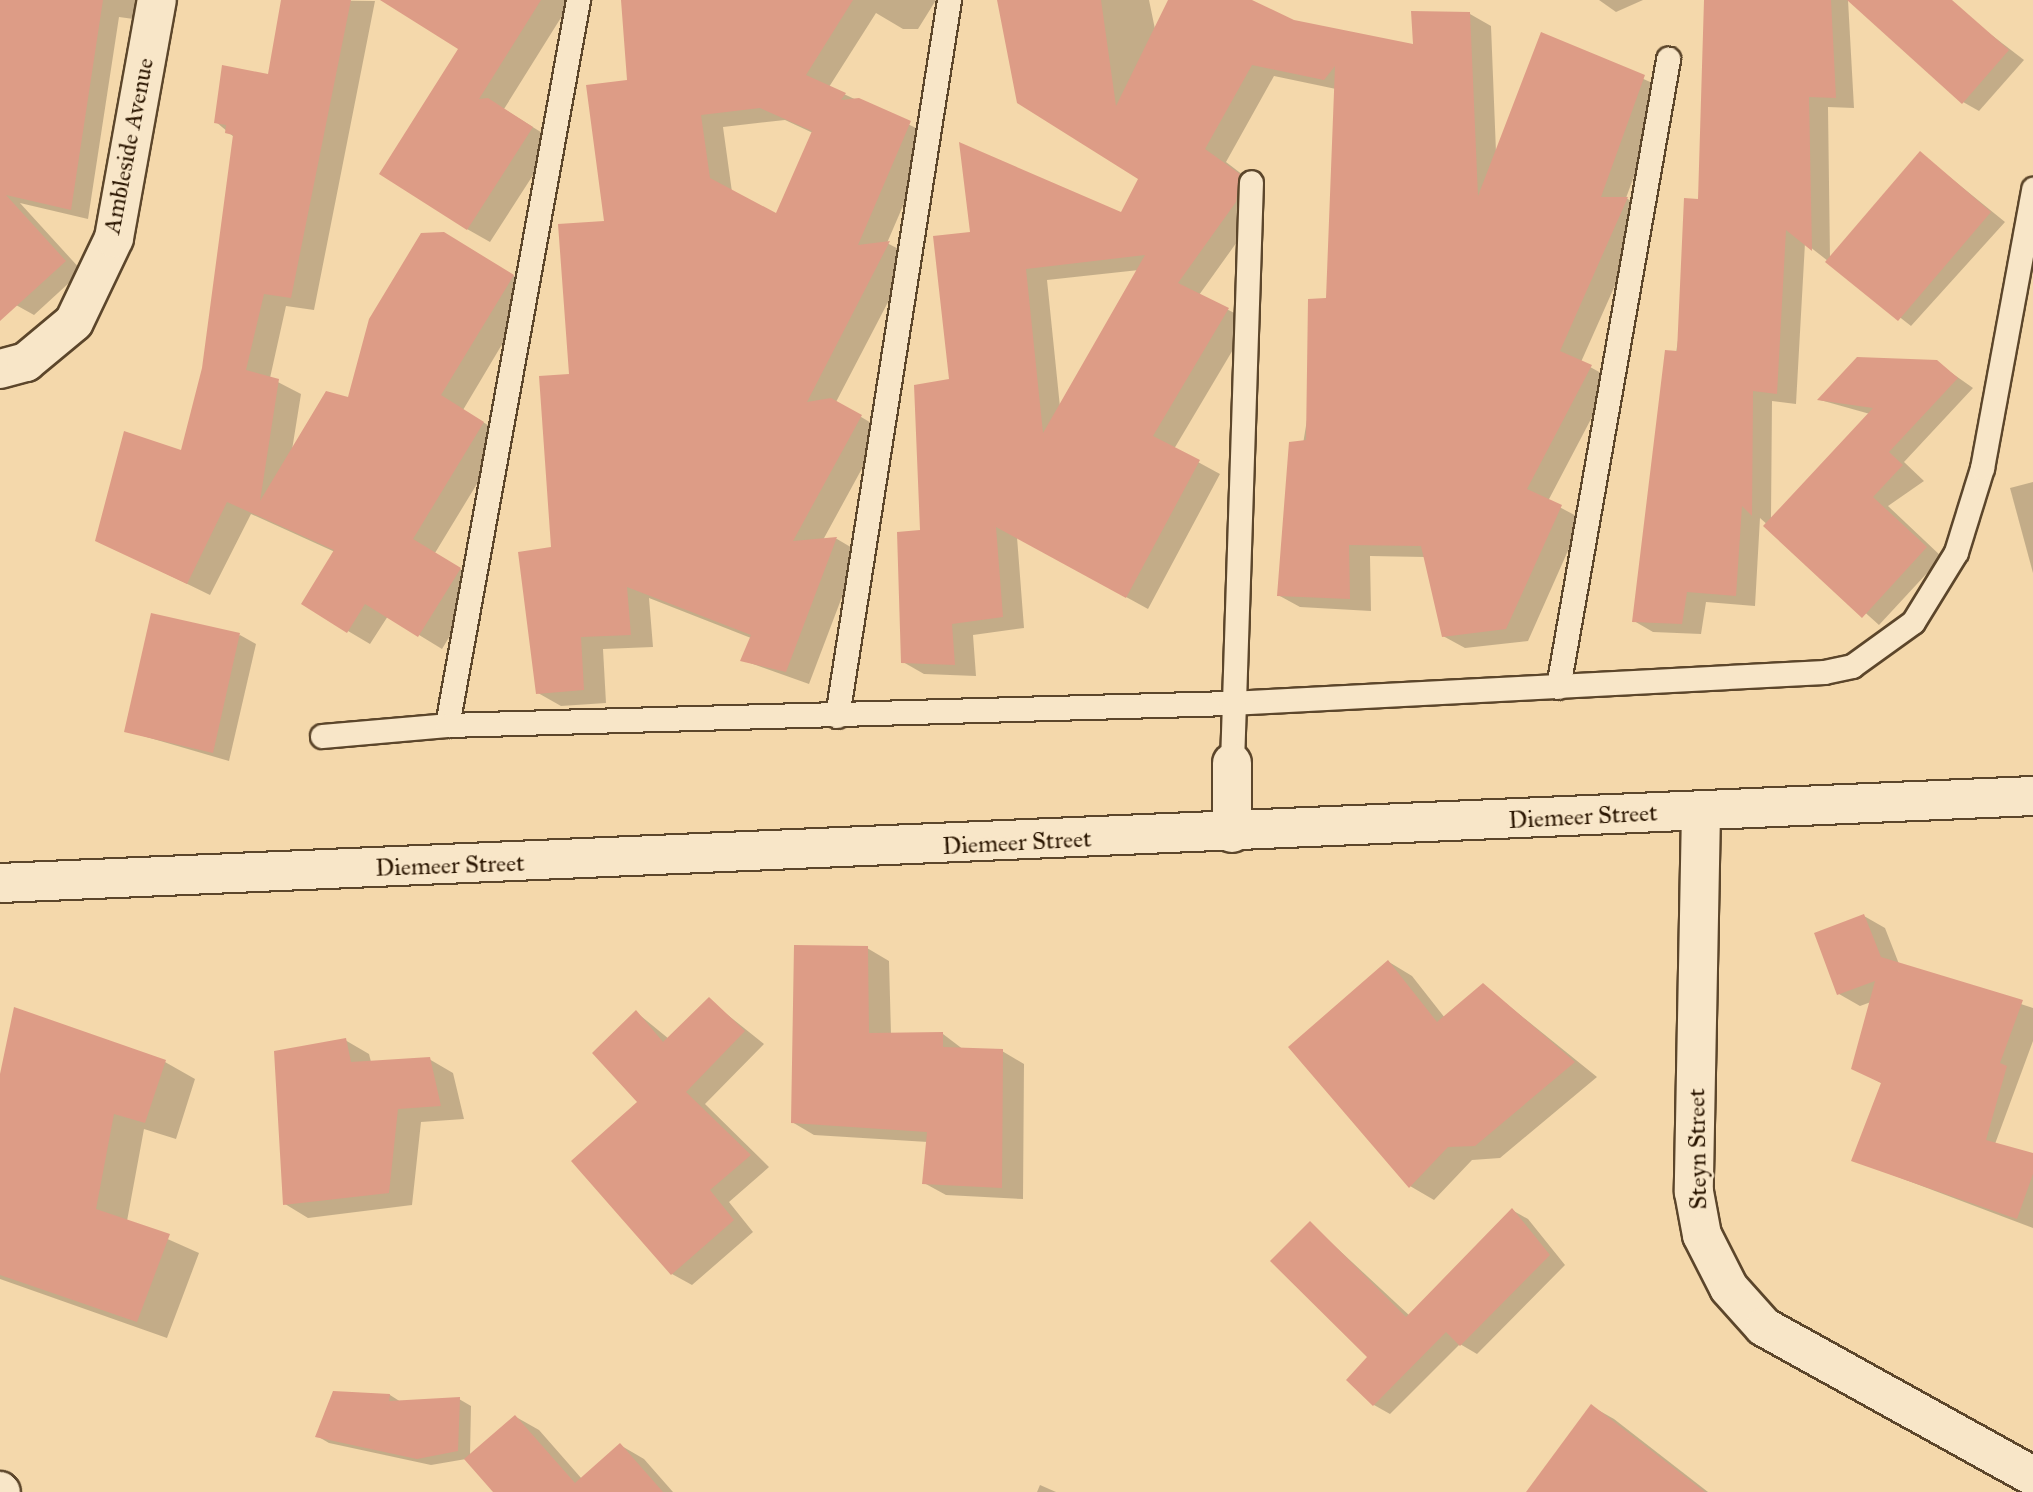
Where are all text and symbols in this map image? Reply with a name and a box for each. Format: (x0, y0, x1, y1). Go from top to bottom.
street label: Ambleside Avenue (98, 56, 160, 236)
street label: Diemeer Street (1508, 799, 1658, 835)
street label: Diemeer Street (942, 825, 1092, 861)
street label: Diemeer Street (375, 849, 525, 883)
street label: Steyn Street (1683, 1088, 1713, 1210)

